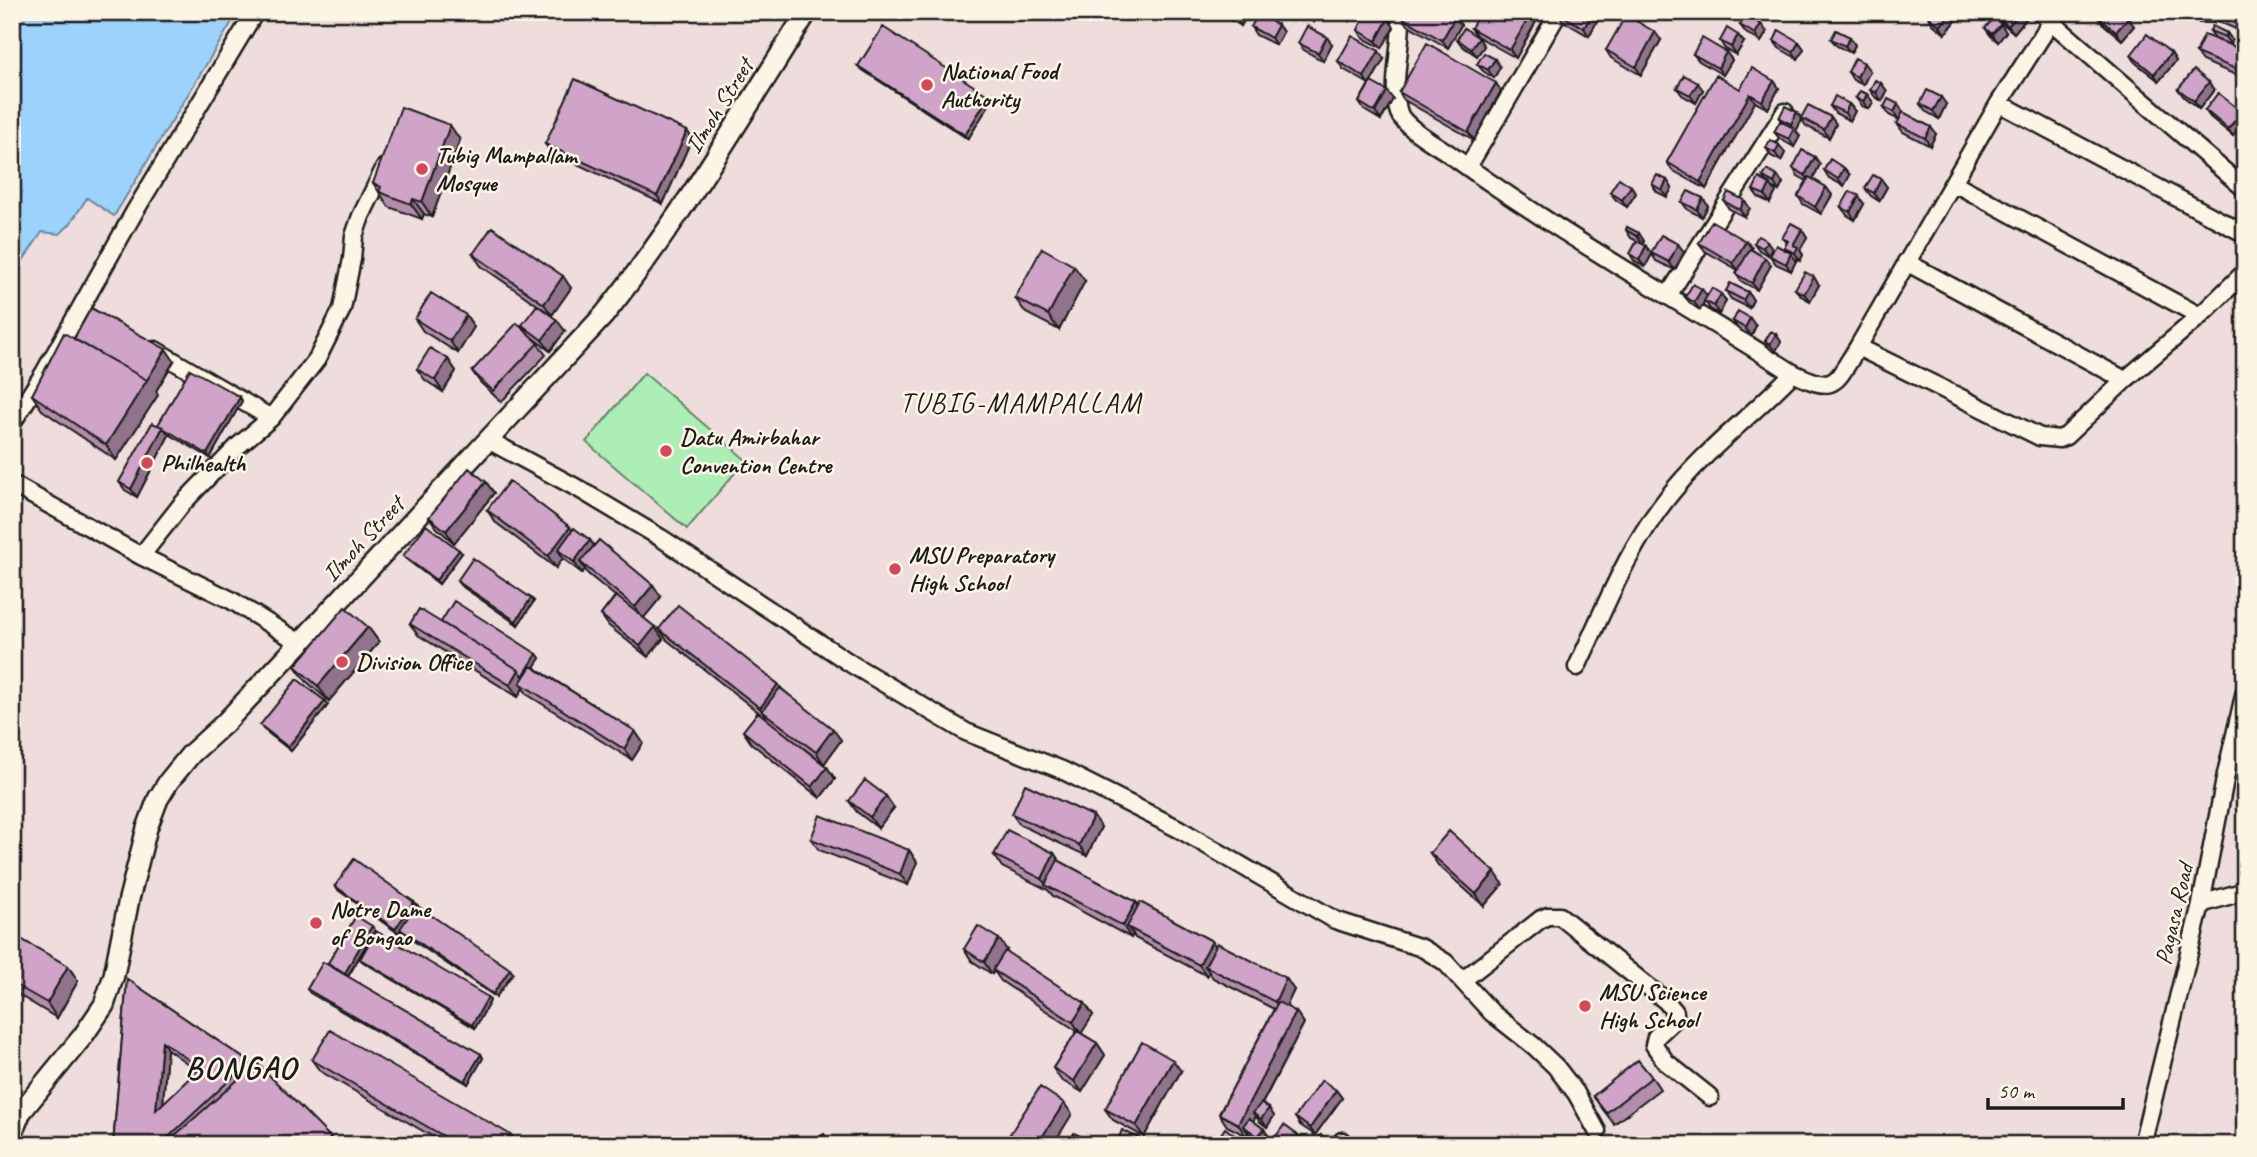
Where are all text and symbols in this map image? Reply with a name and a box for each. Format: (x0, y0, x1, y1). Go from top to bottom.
street label: Ilmoh Street (678, 50, 761, 159)
place label: National Food Authority (941, 56, 1062, 114)
marker: National Food Authority (919, 77, 935, 93)
place label: Tubig Mampallam Mosque (436, 140, 579, 198)
marker: Tubig Mampallam Mosque (414, 161, 430, 177)
district label: TUBIG-MAMPALLAM (900, 385, 1143, 420)
place label: Datu Amirbahar Convention Centre (680, 422, 833, 480)
marker: Datu Amirbahar Convention Centre (658, 443, 674, 459)
place label: Philhealth (161, 448, 246, 478)
marker: Philhealth (139, 455, 155, 471)
street label: Ilmoh Street (316, 488, 412, 588)
place label: MSU Preparatory High School (909, 540, 1057, 598)
marker: MSU Preparatory High School (887, 561, 903, 577)
place label: Division Office (356, 647, 473, 677)
marker: Division Office (334, 654, 350, 670)
street label: Pagasa Road (2148, 857, 2201, 967)
place label: Notre Dame of Bongao (330, 894, 432, 952)
marker: Notre Dame of Bongao (308, 915, 324, 931)
place label: MSU Science High School (1599, 977, 1708, 1035)
marker: MSU Science High School (1577, 998, 1593, 1014)
district label: BONGAO (185, 1047, 299, 1088)
scale bar (1988, 1066, 2122, 1110)
text: 50 m (1998, 1078, 2036, 1104)

